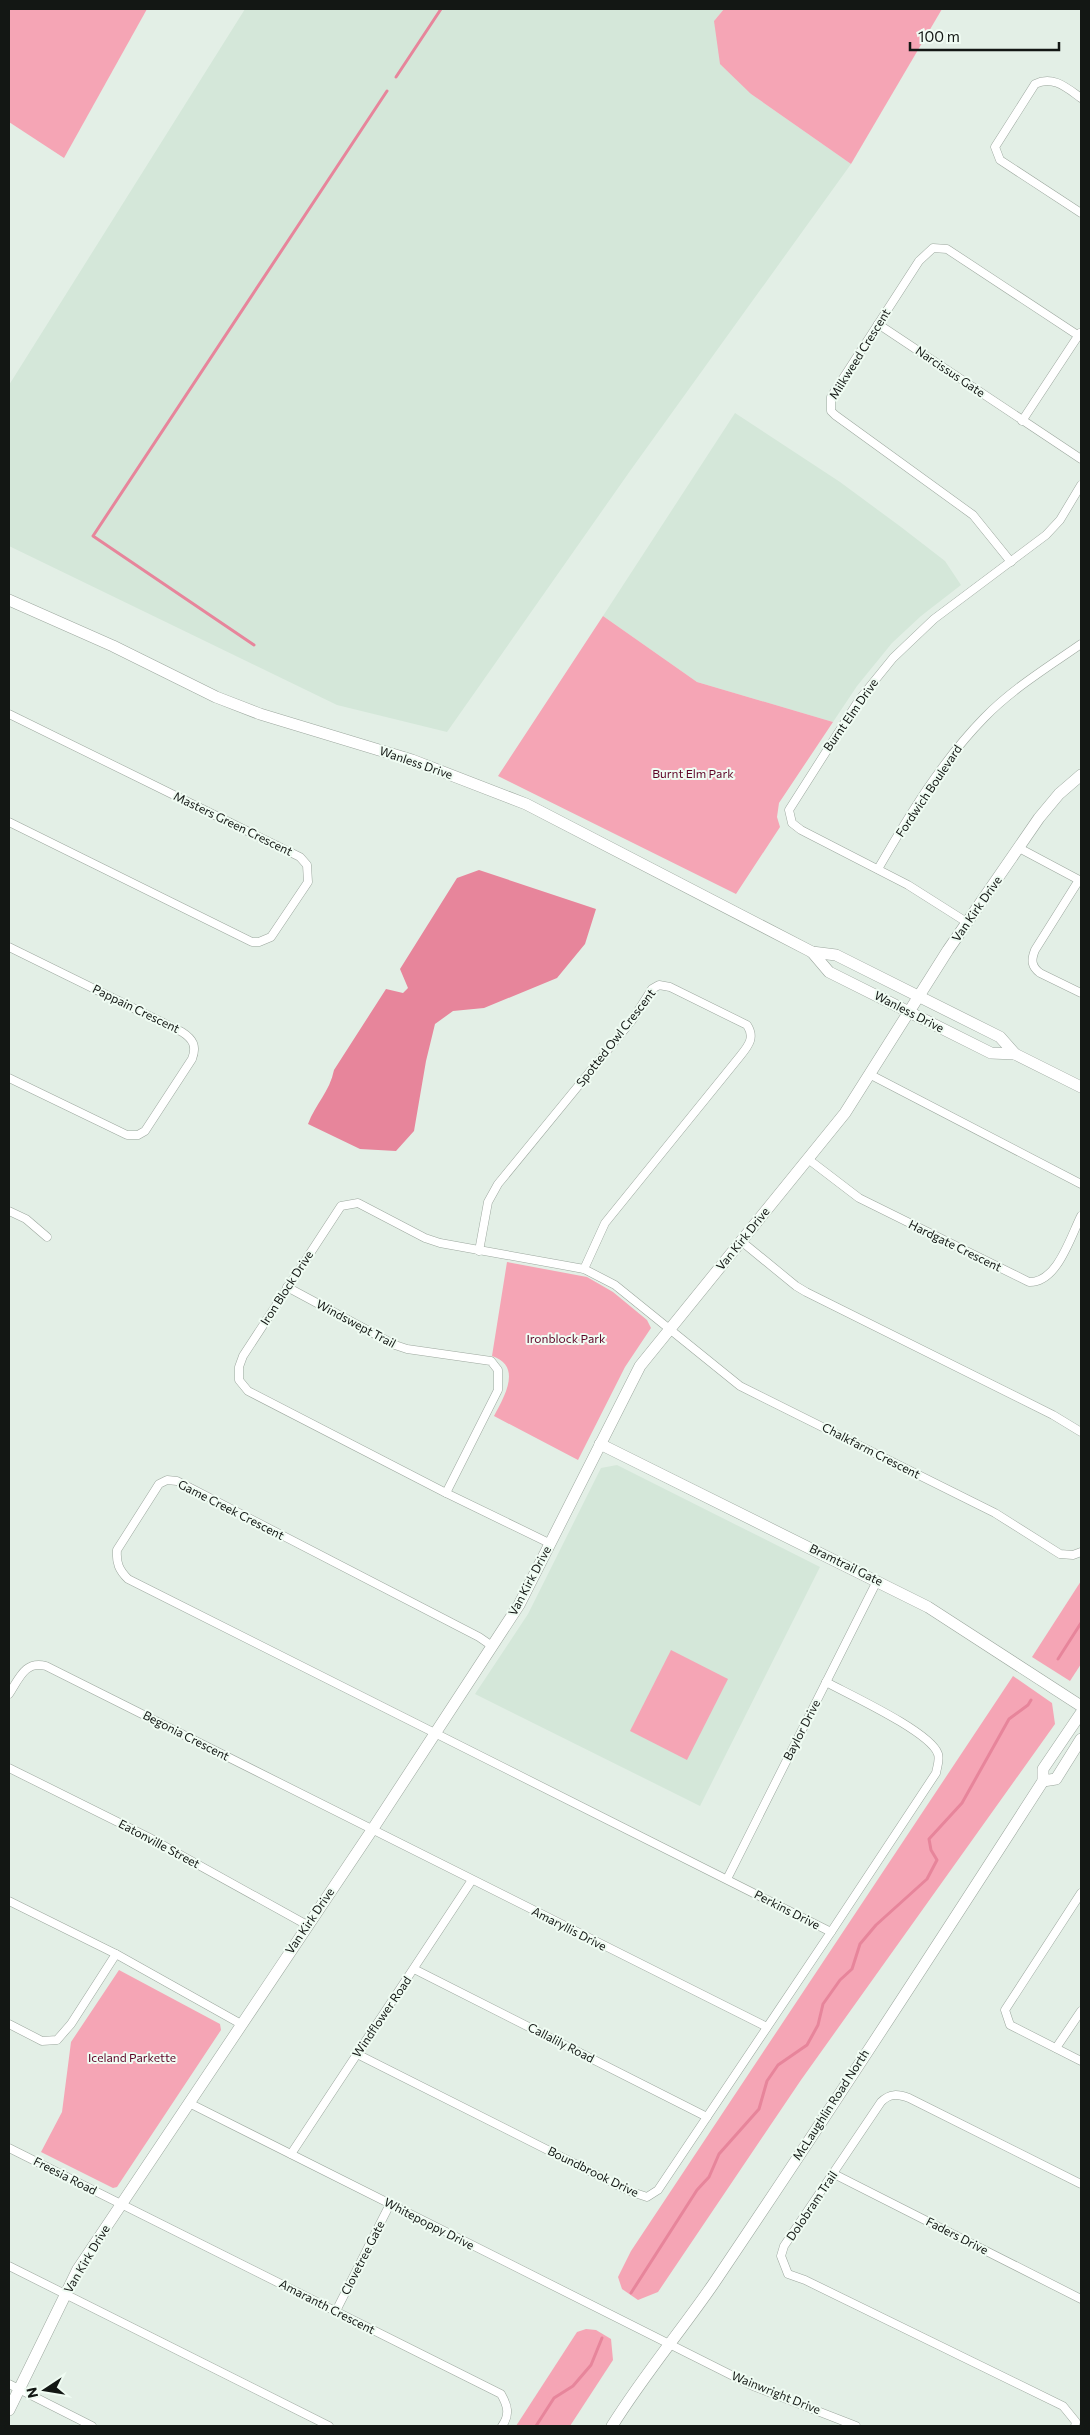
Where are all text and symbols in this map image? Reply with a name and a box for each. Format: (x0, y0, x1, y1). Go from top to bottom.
scale bar (910, 20, 1059, 52)
text: 100 m (918, 27, 960, 45)
street label: Milkweed Crescent (826, 306, 893, 401)
street label: Narcissus Gate (913, 343, 988, 399)
street label: Burnt Elm Drive (820, 675, 880, 753)
street label: Fordwich Boulevard (892, 742, 964, 839)
street label: Wanless Drive (378, 743, 455, 781)
park label: Burnt Elm Park (652, 766, 734, 780)
street label: Masters Green Crescent (172, 788, 295, 858)
street label: Van Kirk Drive (948, 873, 1004, 944)
street label: Pappain Crescent (91, 981, 182, 1035)
street label: Spotted Owl Crescent (573, 986, 658, 1089)
street label: Wanless Drive (872, 988, 947, 1035)
street label: Van Kirk Drive (713, 1204, 772, 1273)
street label: Hardgate Crescent (907, 1217, 1004, 1274)
street label: Iron Block Drive (257, 1248, 315, 1327)
street label: Windswept Trail (314, 1296, 399, 1350)
park label: Ironblock Park (526, 1331, 606, 1345)
street label: Chalkfarm Crescent (820, 1419, 923, 1481)
street label: Game Creek Crescent (176, 1476, 287, 1542)
street label: Bramtrail Gate (808, 1540, 885, 1588)
street label: Van Kirk Drive (505, 1543, 553, 1618)
street label: Baylor Drive (780, 1697, 822, 1762)
street label: Begonia Crescent (141, 1707, 232, 1763)
street label: Eatonville Street (116, 1816, 203, 1870)
street label: Van Kirk Drive (282, 1885, 336, 1956)
street label: Perkins Drive (752, 1887, 823, 1932)
street label: Amaryllis Drive (530, 1903, 609, 1953)
street label: Windflower Road (349, 1973, 413, 2060)
street label: Callalily Road (526, 2019, 597, 2065)
street label: McLaughlin Road North (789, 2047, 871, 2162)
park label: Iceland Parkette (88, 2050, 176, 2064)
street label: Boundbrook Drive (546, 2143, 641, 2199)
street label: Freesia Road (31, 2153, 99, 2197)
street label: Dolobram Trail (783, 2168, 840, 2243)
street label: Whitepoppy Drive (382, 2194, 477, 2252)
street label: Faders Drive (924, 2214, 991, 2257)
street label: Clovetree Gate (337, 2218, 387, 2297)
street label: Van Kirk Drive (60, 2222, 112, 2295)
street label: Amaranth Crescent (277, 2276, 378, 2336)
north arrow (20, 2365, 70, 2415)
street label: Wainwright Drive (730, 2368, 823, 2416)
text: N (22, 2386, 41, 2400)

